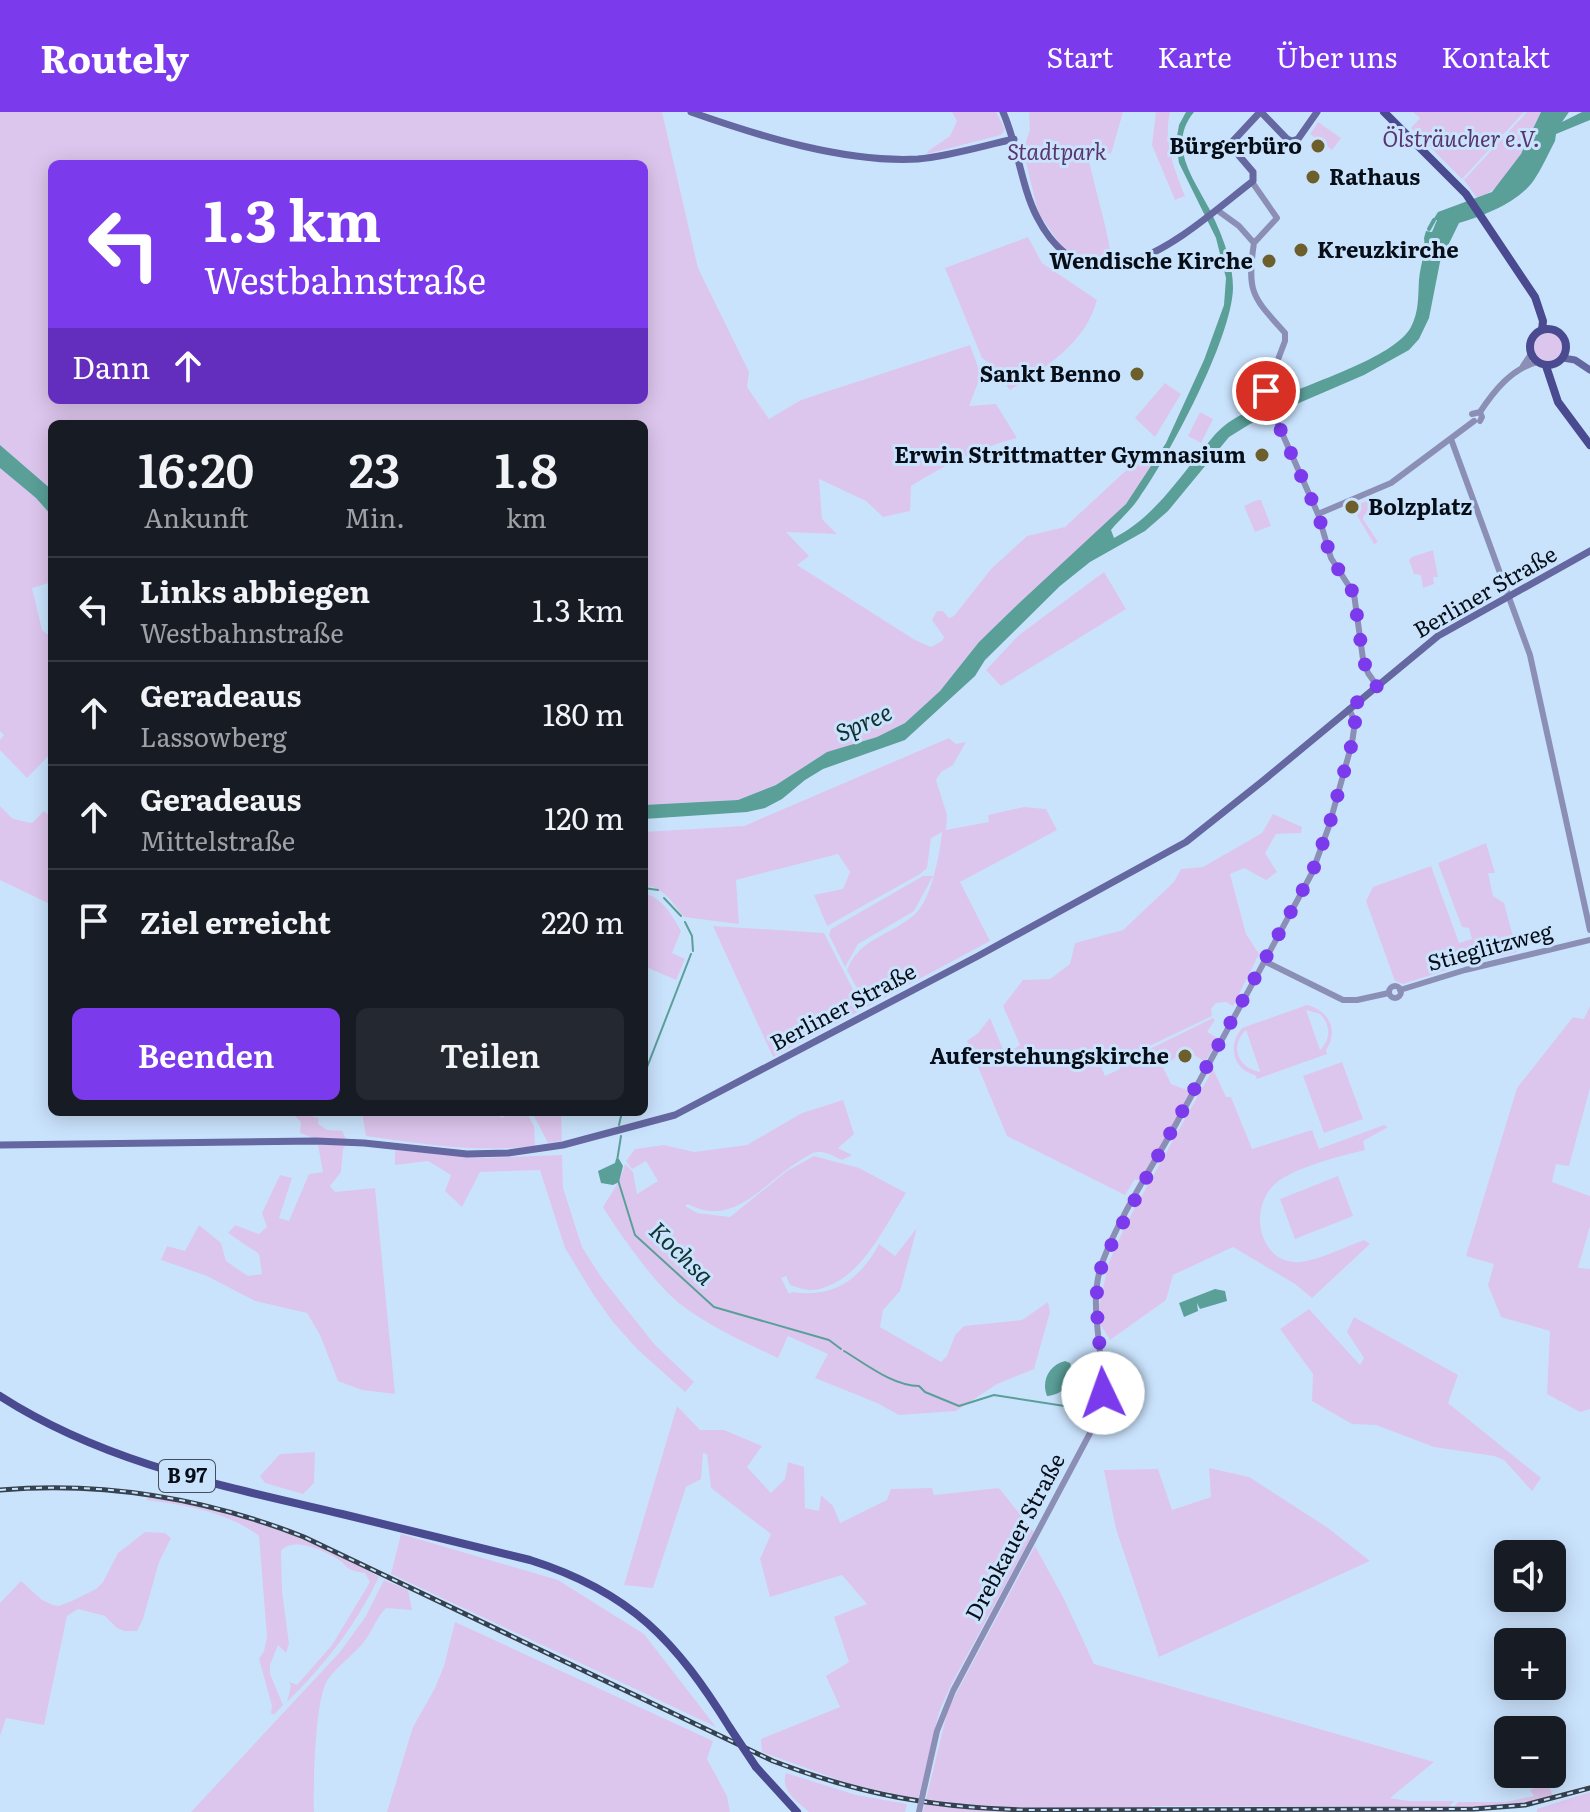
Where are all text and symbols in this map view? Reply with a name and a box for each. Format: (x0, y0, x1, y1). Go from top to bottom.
text: Routely (40, 28, 189, 85)
text: Start (1047, 35, 1113, 77)
text: Karte (1157, 35, 1232, 77)
text: Über uns (1276, 35, 1397, 77)
text: Kontakt (1441, 35, 1550, 77)
park label: Ölsträucher e.V. (1382, 121, 1540, 154)
place label: Bürgerbüro (1169, 128, 1302, 161)
park label: Stadtpark (1007, 134, 1107, 167)
marker: Bürgerbüro (1309, 137, 1327, 155)
place label: Rathaus (1329, 159, 1420, 192)
marker: Rathaus (1304, 168, 1322, 186)
text: 1.3 km (204, 176, 381, 259)
icon: left (72, 192, 176, 296)
place label: Kreuzkirche (1317, 232, 1459, 265)
marker: Kreuzkirche (1292, 241, 1310, 259)
place label: Wendische Kirche (1049, 243, 1253, 276)
text: Westbahnstraße (204, 252, 486, 305)
marker: Wendische Kirche (1260, 252, 1278, 270)
text: Dann (72, 344, 150, 388)
icon: ahead (166, 344, 210, 388)
place label: Sankt Benno (980, 356, 1121, 389)
pin (1232, 357, 1300, 425)
marker: Sankt Benno (1128, 365, 1146, 383)
icon: arrive (1244, 369, 1288, 413)
text: 16:20 (138, 432, 254, 503)
text: 23 (349, 432, 400, 503)
text: 1.8 (495, 432, 558, 503)
place label: Erwin Strittmatter Gymnasium (894, 437, 1246, 470)
marker: Erwin Strittmatter Gymnasium (1253, 446, 1271, 464)
place label: Bolzplatz (1368, 489, 1472, 522)
text: Ankunft (144, 497, 248, 536)
text: Min. (344, 497, 405, 536)
text: km (506, 497, 547, 536)
marker: Bolzplatz (1343, 498, 1361, 516)
street label: Berliner Straße (1406, 536, 1562, 645)
text: Links abbiegen (140, 568, 370, 612)
icon: left (72, 587, 116, 631)
text: 1.3 km (532, 587, 624, 631)
text: Westbahnstraße (140, 612, 344, 651)
text: Geradeaus (140, 672, 302, 716)
icon: ahead (72, 691, 116, 735)
text: 180 m (543, 691, 624, 735)
water label: Spree (829, 693, 897, 749)
text: Lassowberg (140, 716, 287, 755)
text: Geradeaus (140, 776, 302, 820)
icon: ahead (72, 795, 116, 839)
text: 120 m (544, 795, 624, 839)
text: Mittelstraße (140, 820, 295, 859)
icon: arrive (72, 899, 116, 943)
text: Ziel erreicht (140, 899, 331, 943)
text: 220 m (541, 899, 624, 943)
street label: Stieglitzweg (1423, 913, 1557, 978)
street label: Berliner Straße (764, 953, 921, 1058)
button: Beenden (72, 1008, 340, 1100)
button: Teilen (356, 1008, 624, 1100)
place label: Auferstehungskirche (930, 1038, 1169, 1071)
marker: Auferstehungskirche (1176, 1047, 1194, 1065)
water label: Kochsa (643, 1212, 723, 1292)
position arrow (1061, 1351, 1145, 1435)
street label: Drebkauer Straße (956, 1447, 1072, 1626)
road number: B 97 (159, 1460, 215, 1492)
map controls (1494, 1540, 1566, 1788)
button: sound (1494, 1540, 1566, 1612)
button: + (1494, 1628, 1566, 1700)
button: − (1494, 1716, 1566, 1788)

